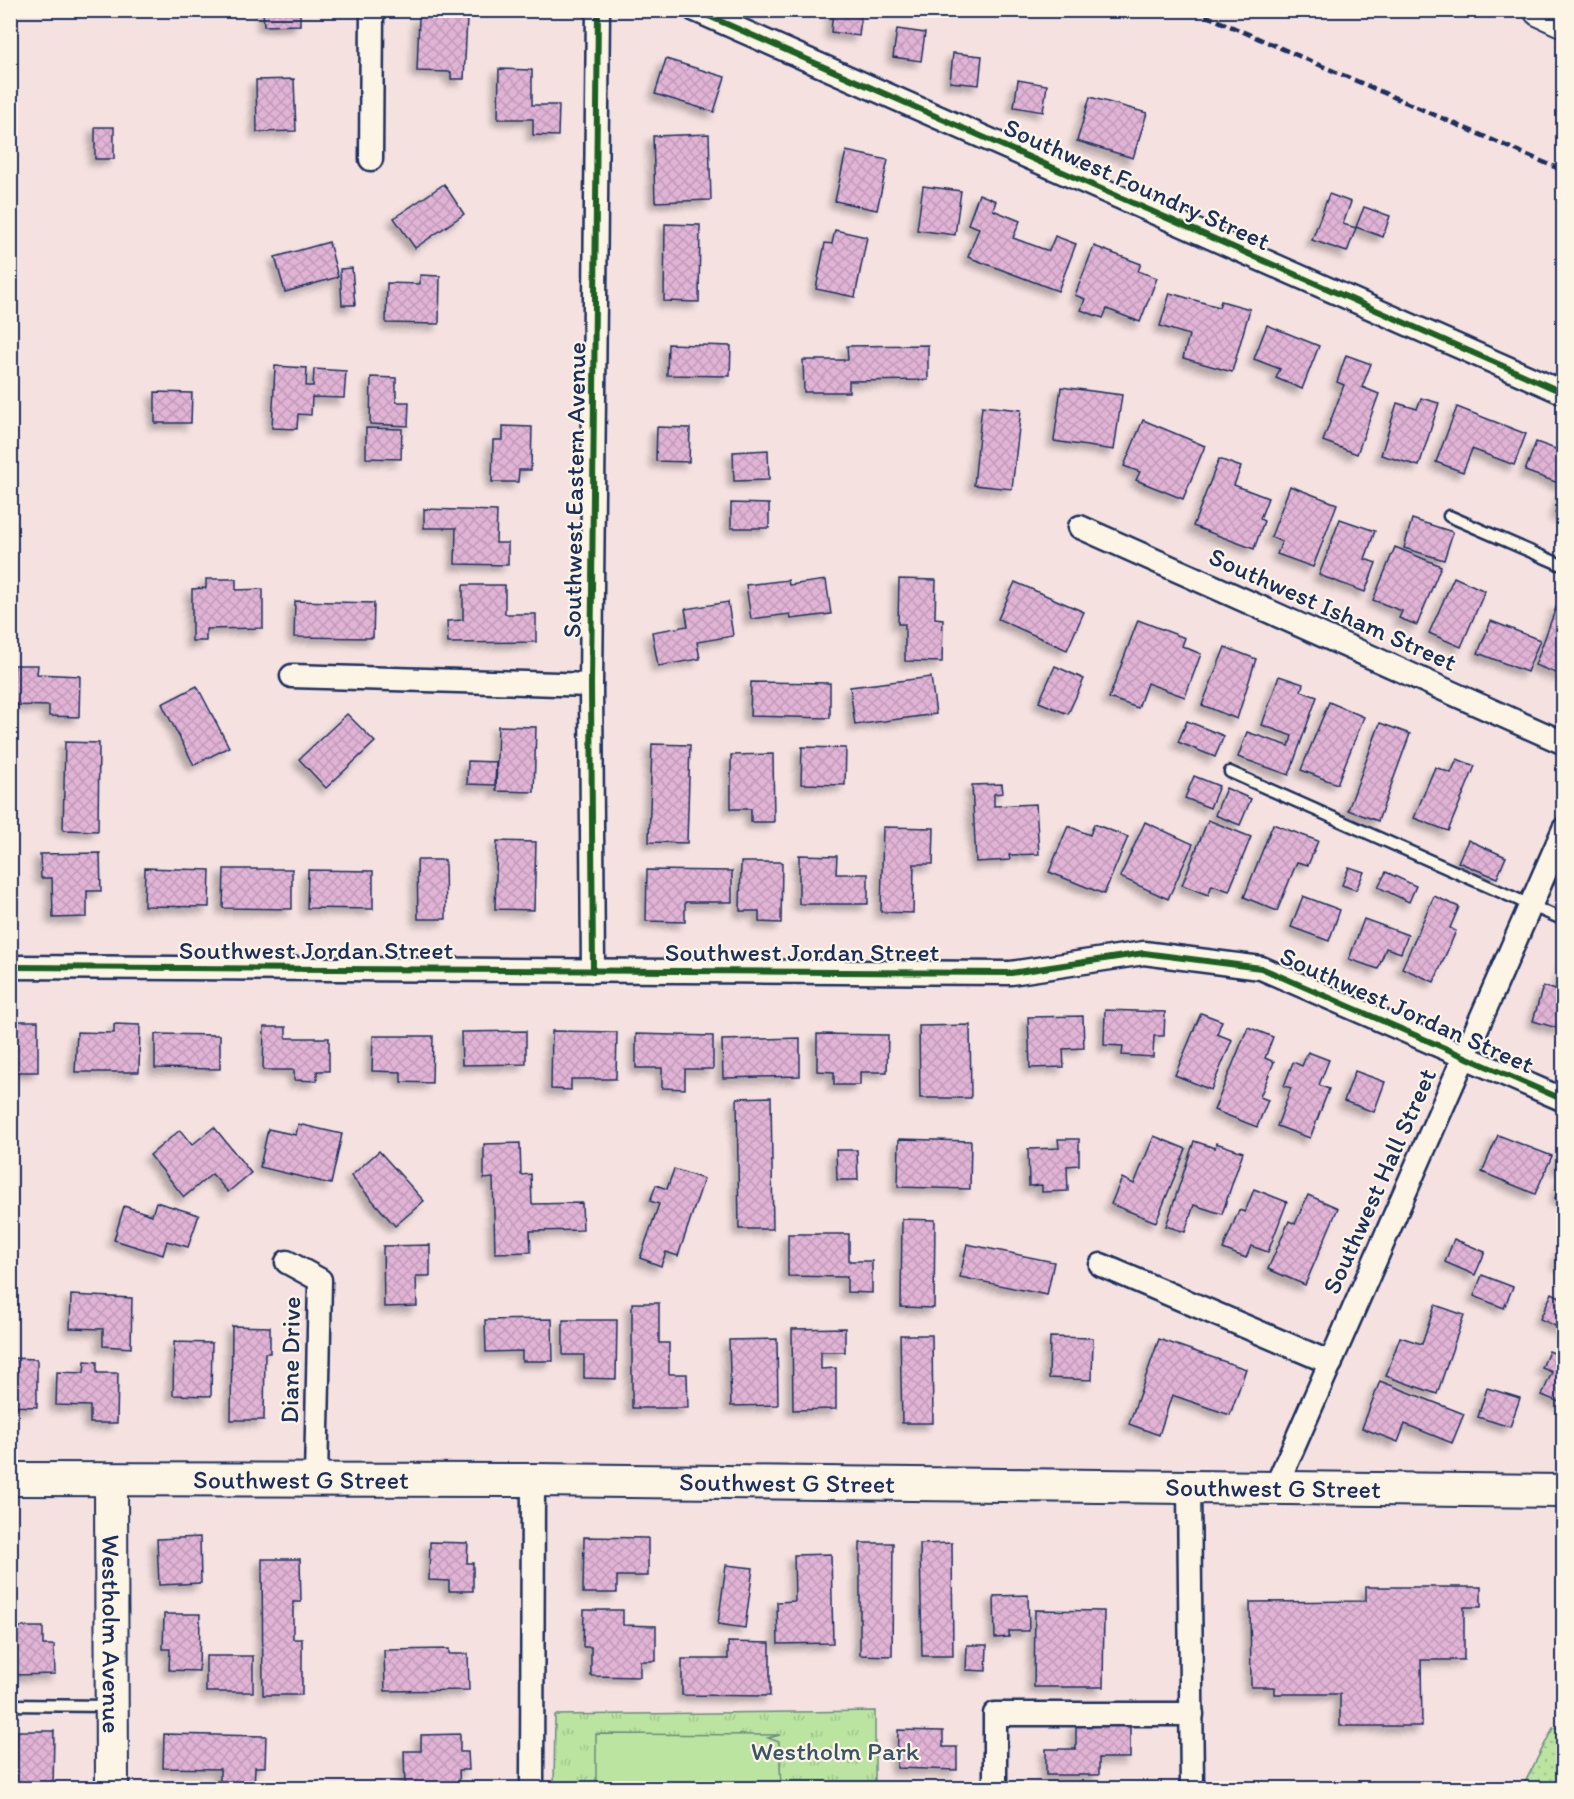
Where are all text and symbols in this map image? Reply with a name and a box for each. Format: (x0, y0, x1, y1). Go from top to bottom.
street label: Southwest Foundry Street (999, 111, 1275, 257)
street label: Southwest Eastern Avenue (555, 342, 593, 638)
street label: Southwest Isham Street (1204, 540, 1462, 678)
street label: Southwest Jordan Street (179, 934, 454, 966)
street label: Southwest Jordan Street (665, 936, 940, 968)
street label: Southwest Jordan Street (1275, 940, 1539, 1081)
street label: Southwest Hall Street (1315, 1063, 1443, 1299)
street label: Diane Drive (273, 1296, 307, 1424)
street label: Southwest G Street (193, 1463, 409, 1496)
street label: Southwest G Street (679, 1466, 895, 1500)
street label: Southwest G Street (1165, 1471, 1381, 1505)
street label: Westholm Avenue (95, 1534, 128, 1734)
park label: Westholm Park (751, 1735, 920, 1767)

